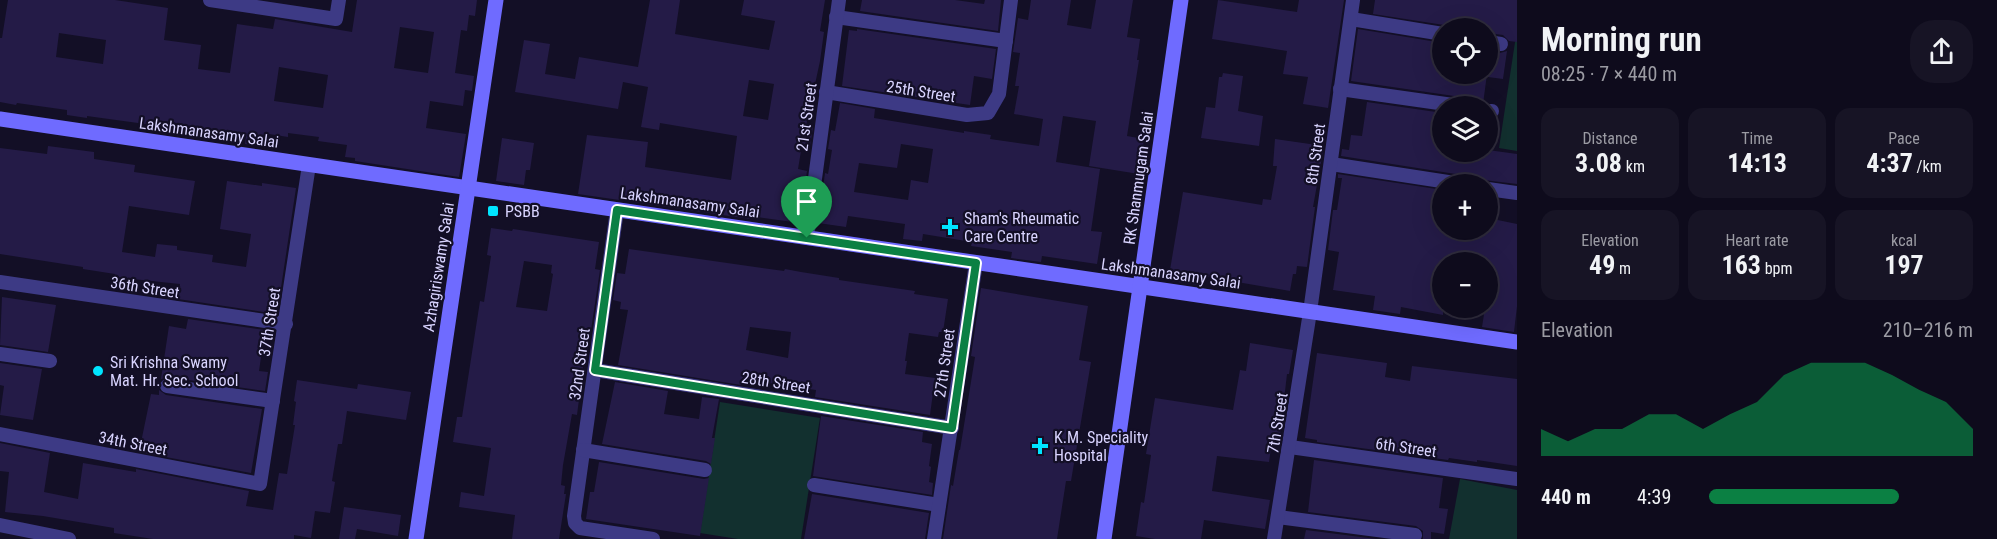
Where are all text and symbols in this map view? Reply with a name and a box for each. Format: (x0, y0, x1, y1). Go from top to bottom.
map controls (1432, 18, 1498, 318)
button: locate (1432, 18, 1498, 84)
text: Morning run (1541, 20, 1702, 59)
button: share (1910, 20, 1973, 83)
text: 08:25 · 7 × 440 m (1541, 62, 1677, 86)
street label: 25th Street (885, 77, 957, 106)
street label: 21st Street (792, 81, 821, 153)
button: layers (1432, 96, 1498, 162)
street label: RK Shanmugam Salai (1120, 110, 1157, 246)
street label: Lakshmanasamy Salai (138, 113, 280, 152)
street label: 8th Street (1302, 122, 1329, 186)
text: Distance (1582, 129, 1638, 148)
text: Time (1741, 129, 1773, 148)
text: Pace (1888, 129, 1920, 148)
text: 3.08 (1575, 148, 1622, 178)
text: 14:13 (1727, 148, 1787, 178)
text: 4:37 (1866, 148, 1913, 178)
text: km (1622, 157, 1645, 176)
text: /km (1913, 157, 1942, 176)
button: + (1432, 174, 1498, 240)
pin (781, 176, 832, 238)
street label: Lakshmanasamy Salai (619, 183, 761, 222)
icon: arrive (790, 185, 823, 218)
street label: Azhagiriswamy Salai (419, 201, 458, 333)
place label: PSBB (505, 202, 540, 221)
marker: PSBB (486, 204, 500, 218)
place label: Sham's Rheumatic Care Centre (964, 209, 1079, 246)
marker: Sham's Rheumatic Care Centre (941, 218, 959, 236)
text: Elevation (1581, 231, 1639, 250)
text: Heart rate (1725, 231, 1789, 250)
text: kcal (1891, 231, 1917, 250)
text: 49 (1589, 250, 1615, 280)
text: 163 (1722, 250, 1761, 280)
text: 197 (1884, 250, 1924, 280)
button: − (1432, 252, 1498, 318)
street label: Lakshmanasamy Salai (1100, 254, 1242, 293)
text: m (1615, 259, 1631, 278)
text: bpm (1761, 259, 1792, 278)
street label: 36th Street (109, 273, 181, 302)
street label: 37th Street (255, 286, 284, 358)
text: Elevation (1541, 318, 1613, 342)
text: 210–216 m (1883, 318, 1973, 342)
street label: 32nd Street (565, 327, 594, 401)
street label: 27th Street (930, 327, 959, 399)
place label: Sri Krishna Swamy Mat. Hr. Sec. School (110, 353, 238, 390)
marker: Sri Krishna Swamy Mat. Hr. Sec. School (91, 364, 105, 378)
street label: 28th Street (740, 368, 812, 397)
street label: 7th Street (1263, 391, 1292, 455)
street label: 34th Street (97, 428, 169, 459)
place label: K.M. Speciality Hospital (1054, 428, 1148, 465)
street label: 6th Street (1374, 434, 1438, 461)
marker: K.M. Speciality Hospital (1031, 437, 1049, 455)
text: 440 m (1541, 485, 1591, 509)
text: 4:39 (1637, 485, 1671, 509)

